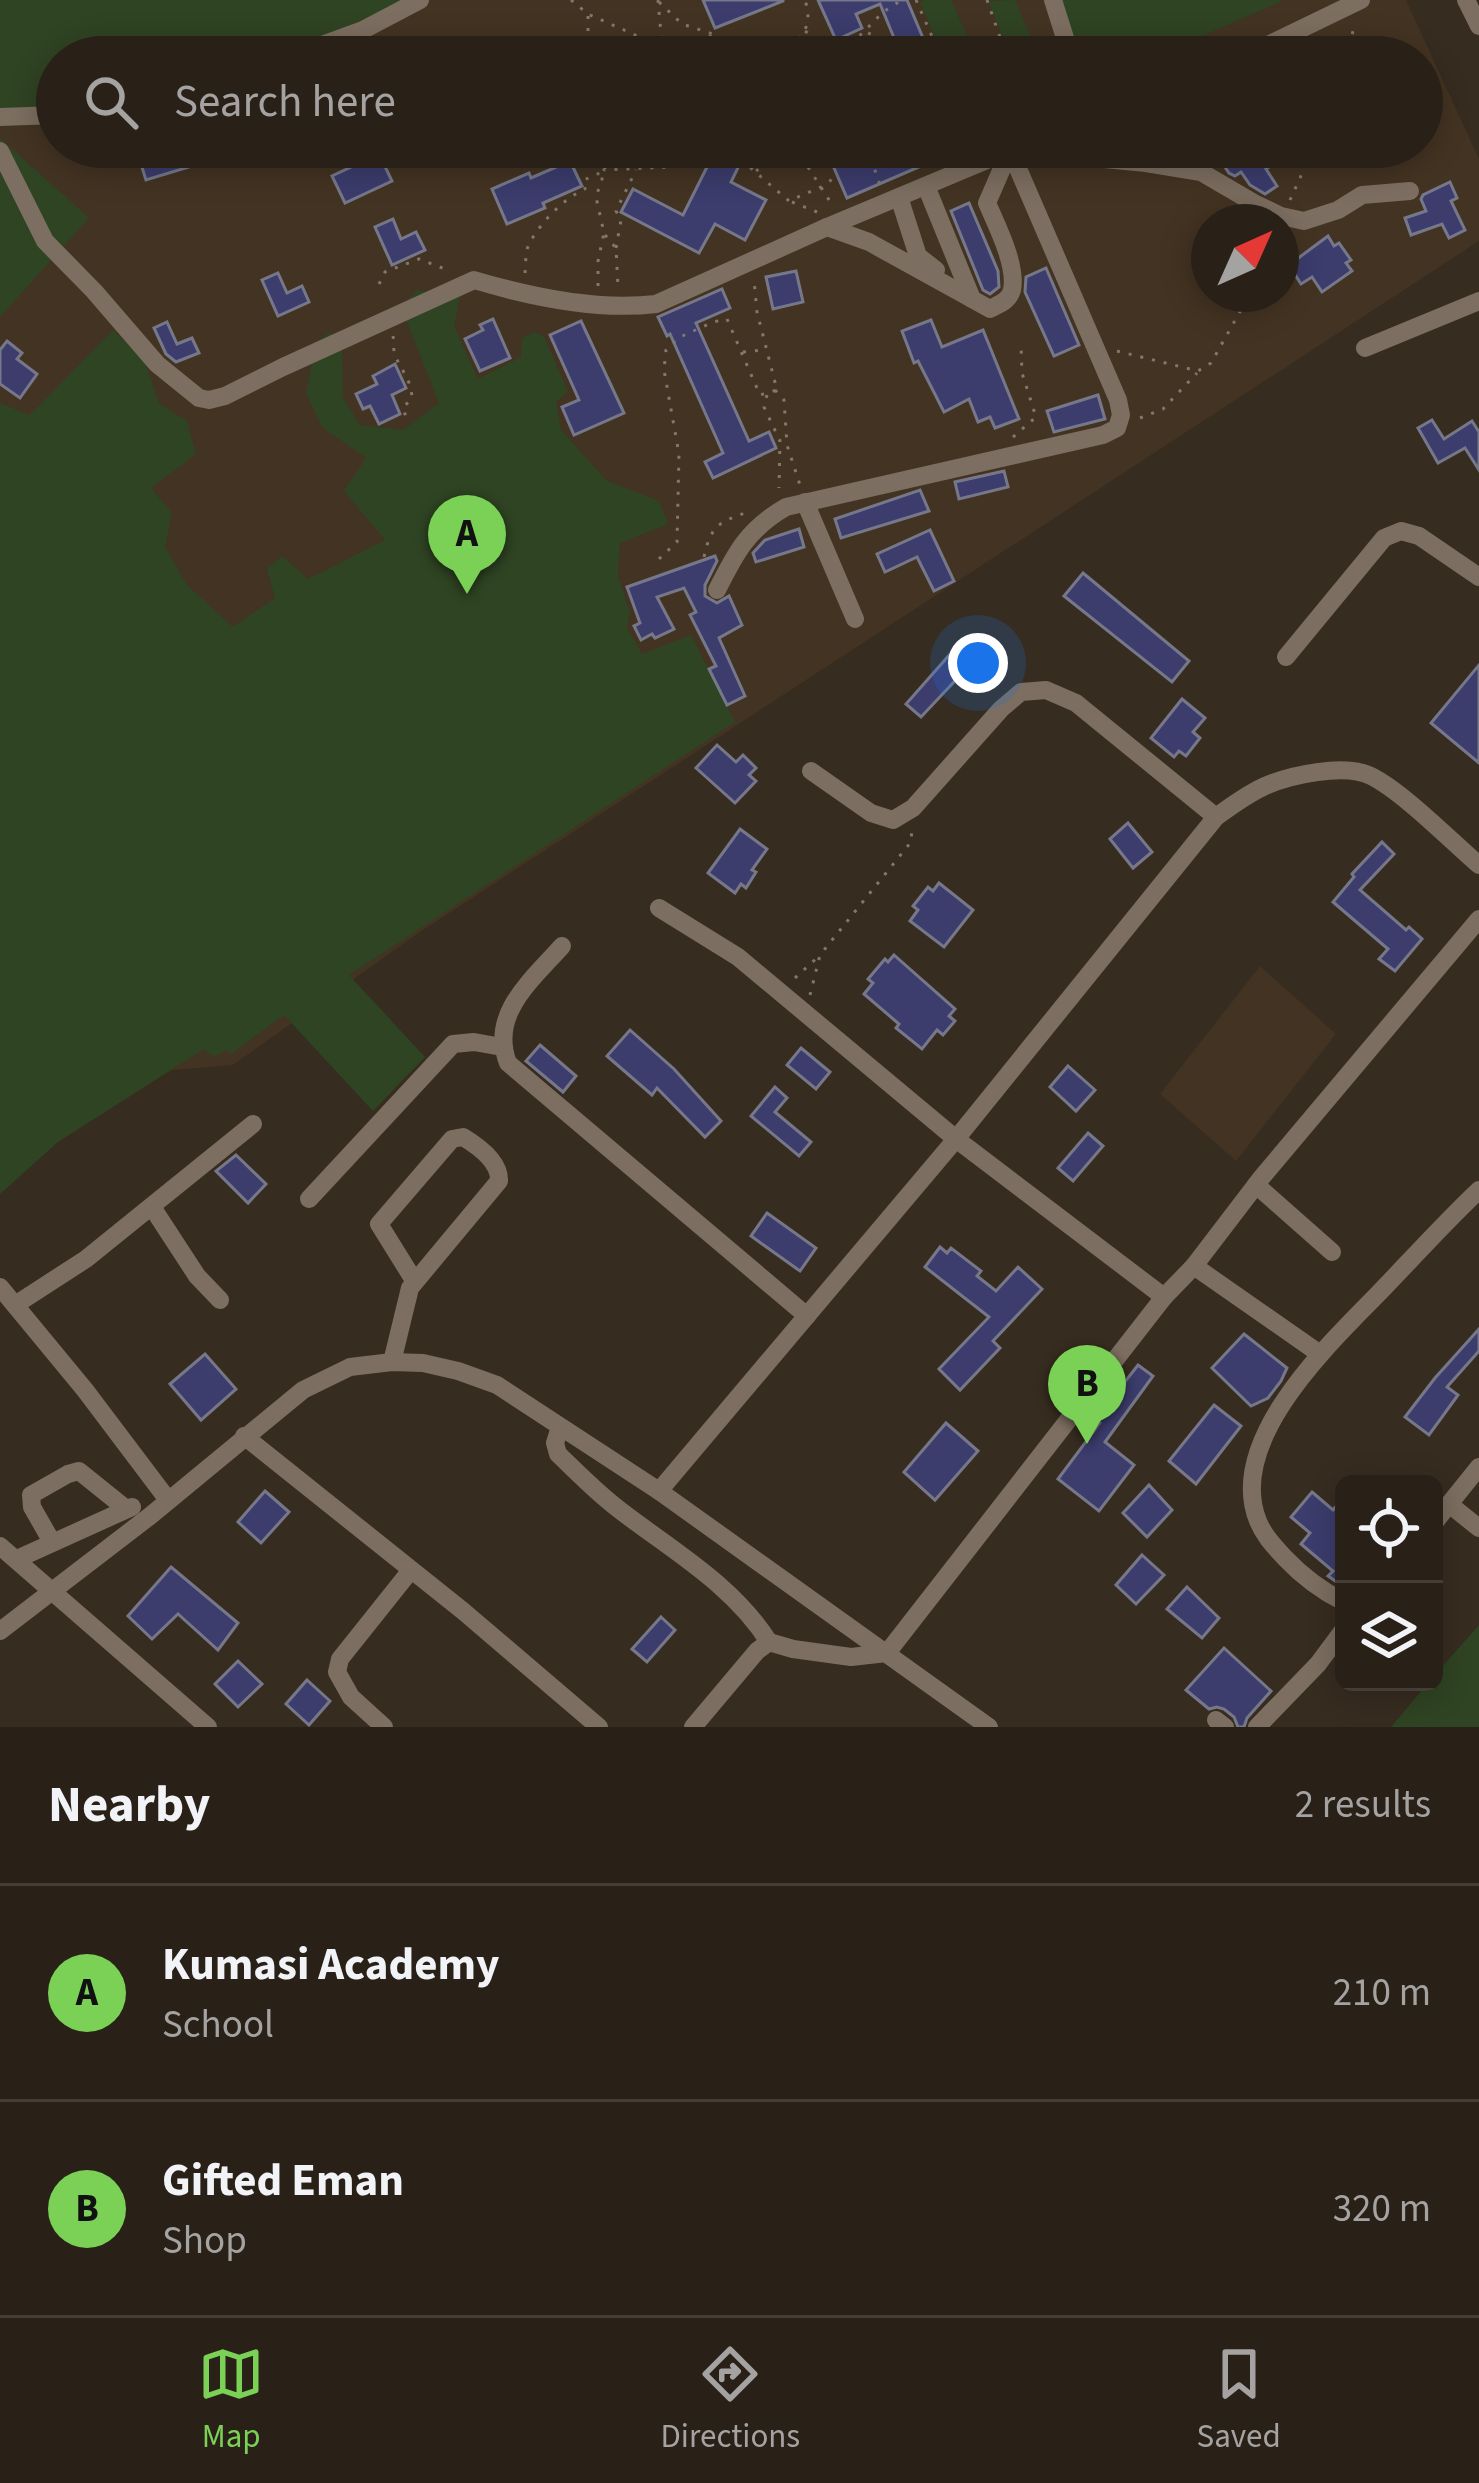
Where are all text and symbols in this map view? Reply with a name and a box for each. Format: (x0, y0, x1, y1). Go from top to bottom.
search box (36, 36, 1443, 168)
icon: search (78, 69, 144, 135)
text: Search here (174, 70, 396, 134)
north arrow (1191, 204, 1299, 312)
pin: A (428, 495, 506, 594)
your location (948, 633, 1008, 693)
pin: B (1048, 1345, 1126, 1444)
map controls (1335, 1475, 1443, 1691)
button: locate (1335, 1475, 1443, 1583)
button: layers (1335, 1583, 1443, 1691)
text: Nearby (48, 1769, 210, 1841)
text: 2 results (1295, 1777, 1431, 1833)
text: Kumasi Academy (162, 1933, 500, 1997)
text: A (76, 1965, 98, 2021)
text: 210 m (1333, 1965, 1431, 2021)
text: School (162, 1997, 274, 2053)
text: Gifted Eman (162, 2149, 404, 2213)
text: B (75, 2181, 99, 2237)
text: 320 m (1333, 2181, 1431, 2237)
text: Shop (162, 2213, 247, 2269)
tab: Map (198, 2341, 264, 2460)
tab: Directions (661, 2341, 800, 2460)
tab: Saved (1197, 2341, 1281, 2460)

